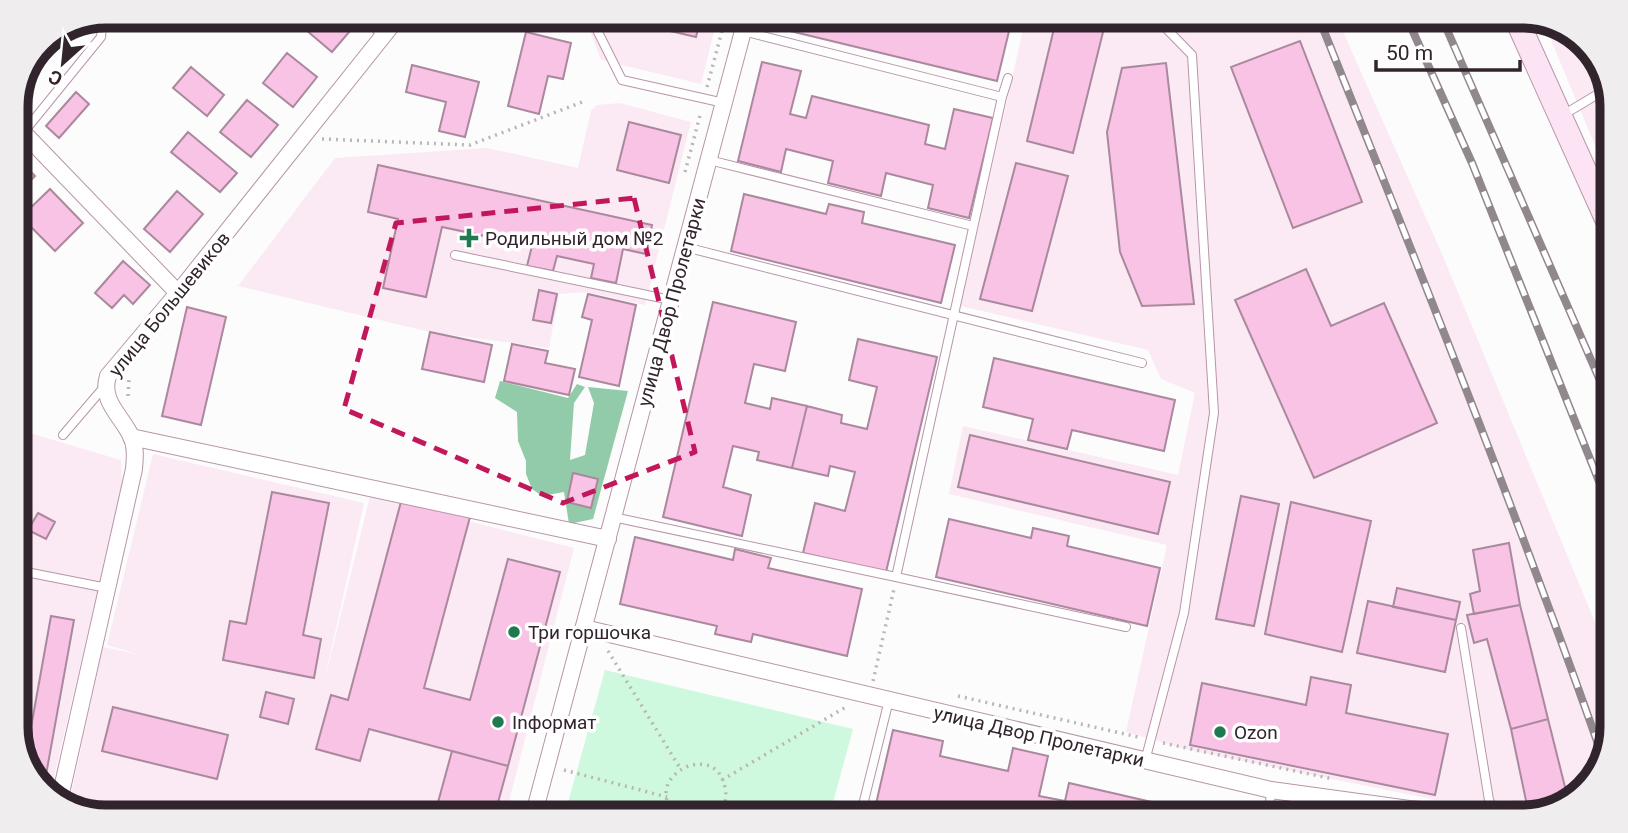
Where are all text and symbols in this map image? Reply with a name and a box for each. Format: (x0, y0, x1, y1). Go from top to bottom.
north arrow (28, 28, 98, 98)
scale bar (1376, 28, 1520, 72)
text: 50 m (1386, 41, 1433, 65)
text: С (45, 65, 66, 91)
street label: улица Двор Пролетарки (633, 195, 710, 409)
street label: улица Большевиков (104, 227, 235, 381)
place label: Родильный дом №2 (485, 227, 663, 250)
marker: Родильный дом №2 (459, 228, 479, 248)
place label: Три горшочка (528, 621, 651, 644)
marker: Три горшочка (506, 624, 522, 640)
street label: улица Двор Пролетарки (931, 701, 1146, 772)
place label: Inформат (512, 711, 596, 734)
marker: Inформат (490, 714, 506, 730)
place label: Ozon (1234, 721, 1278, 744)
marker: Ozon (1212, 724, 1228, 740)

